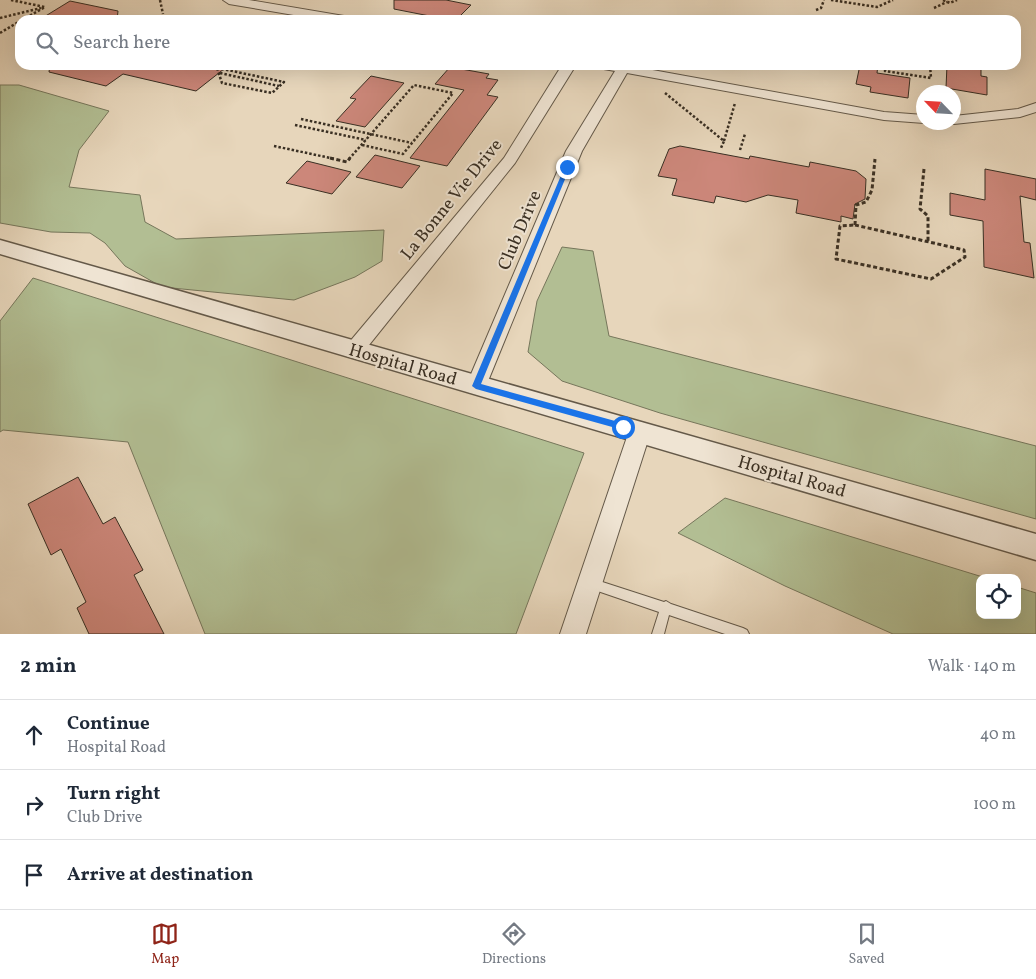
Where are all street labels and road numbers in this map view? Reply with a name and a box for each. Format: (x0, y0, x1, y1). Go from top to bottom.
street label: La Bonne Vie Drive (395, 134, 509, 266)
street label: Club Drive (492, 187, 548, 274)
street label: Hospital Road (346, 338, 460, 393)
street label: Hospital Road (735, 450, 849, 505)

